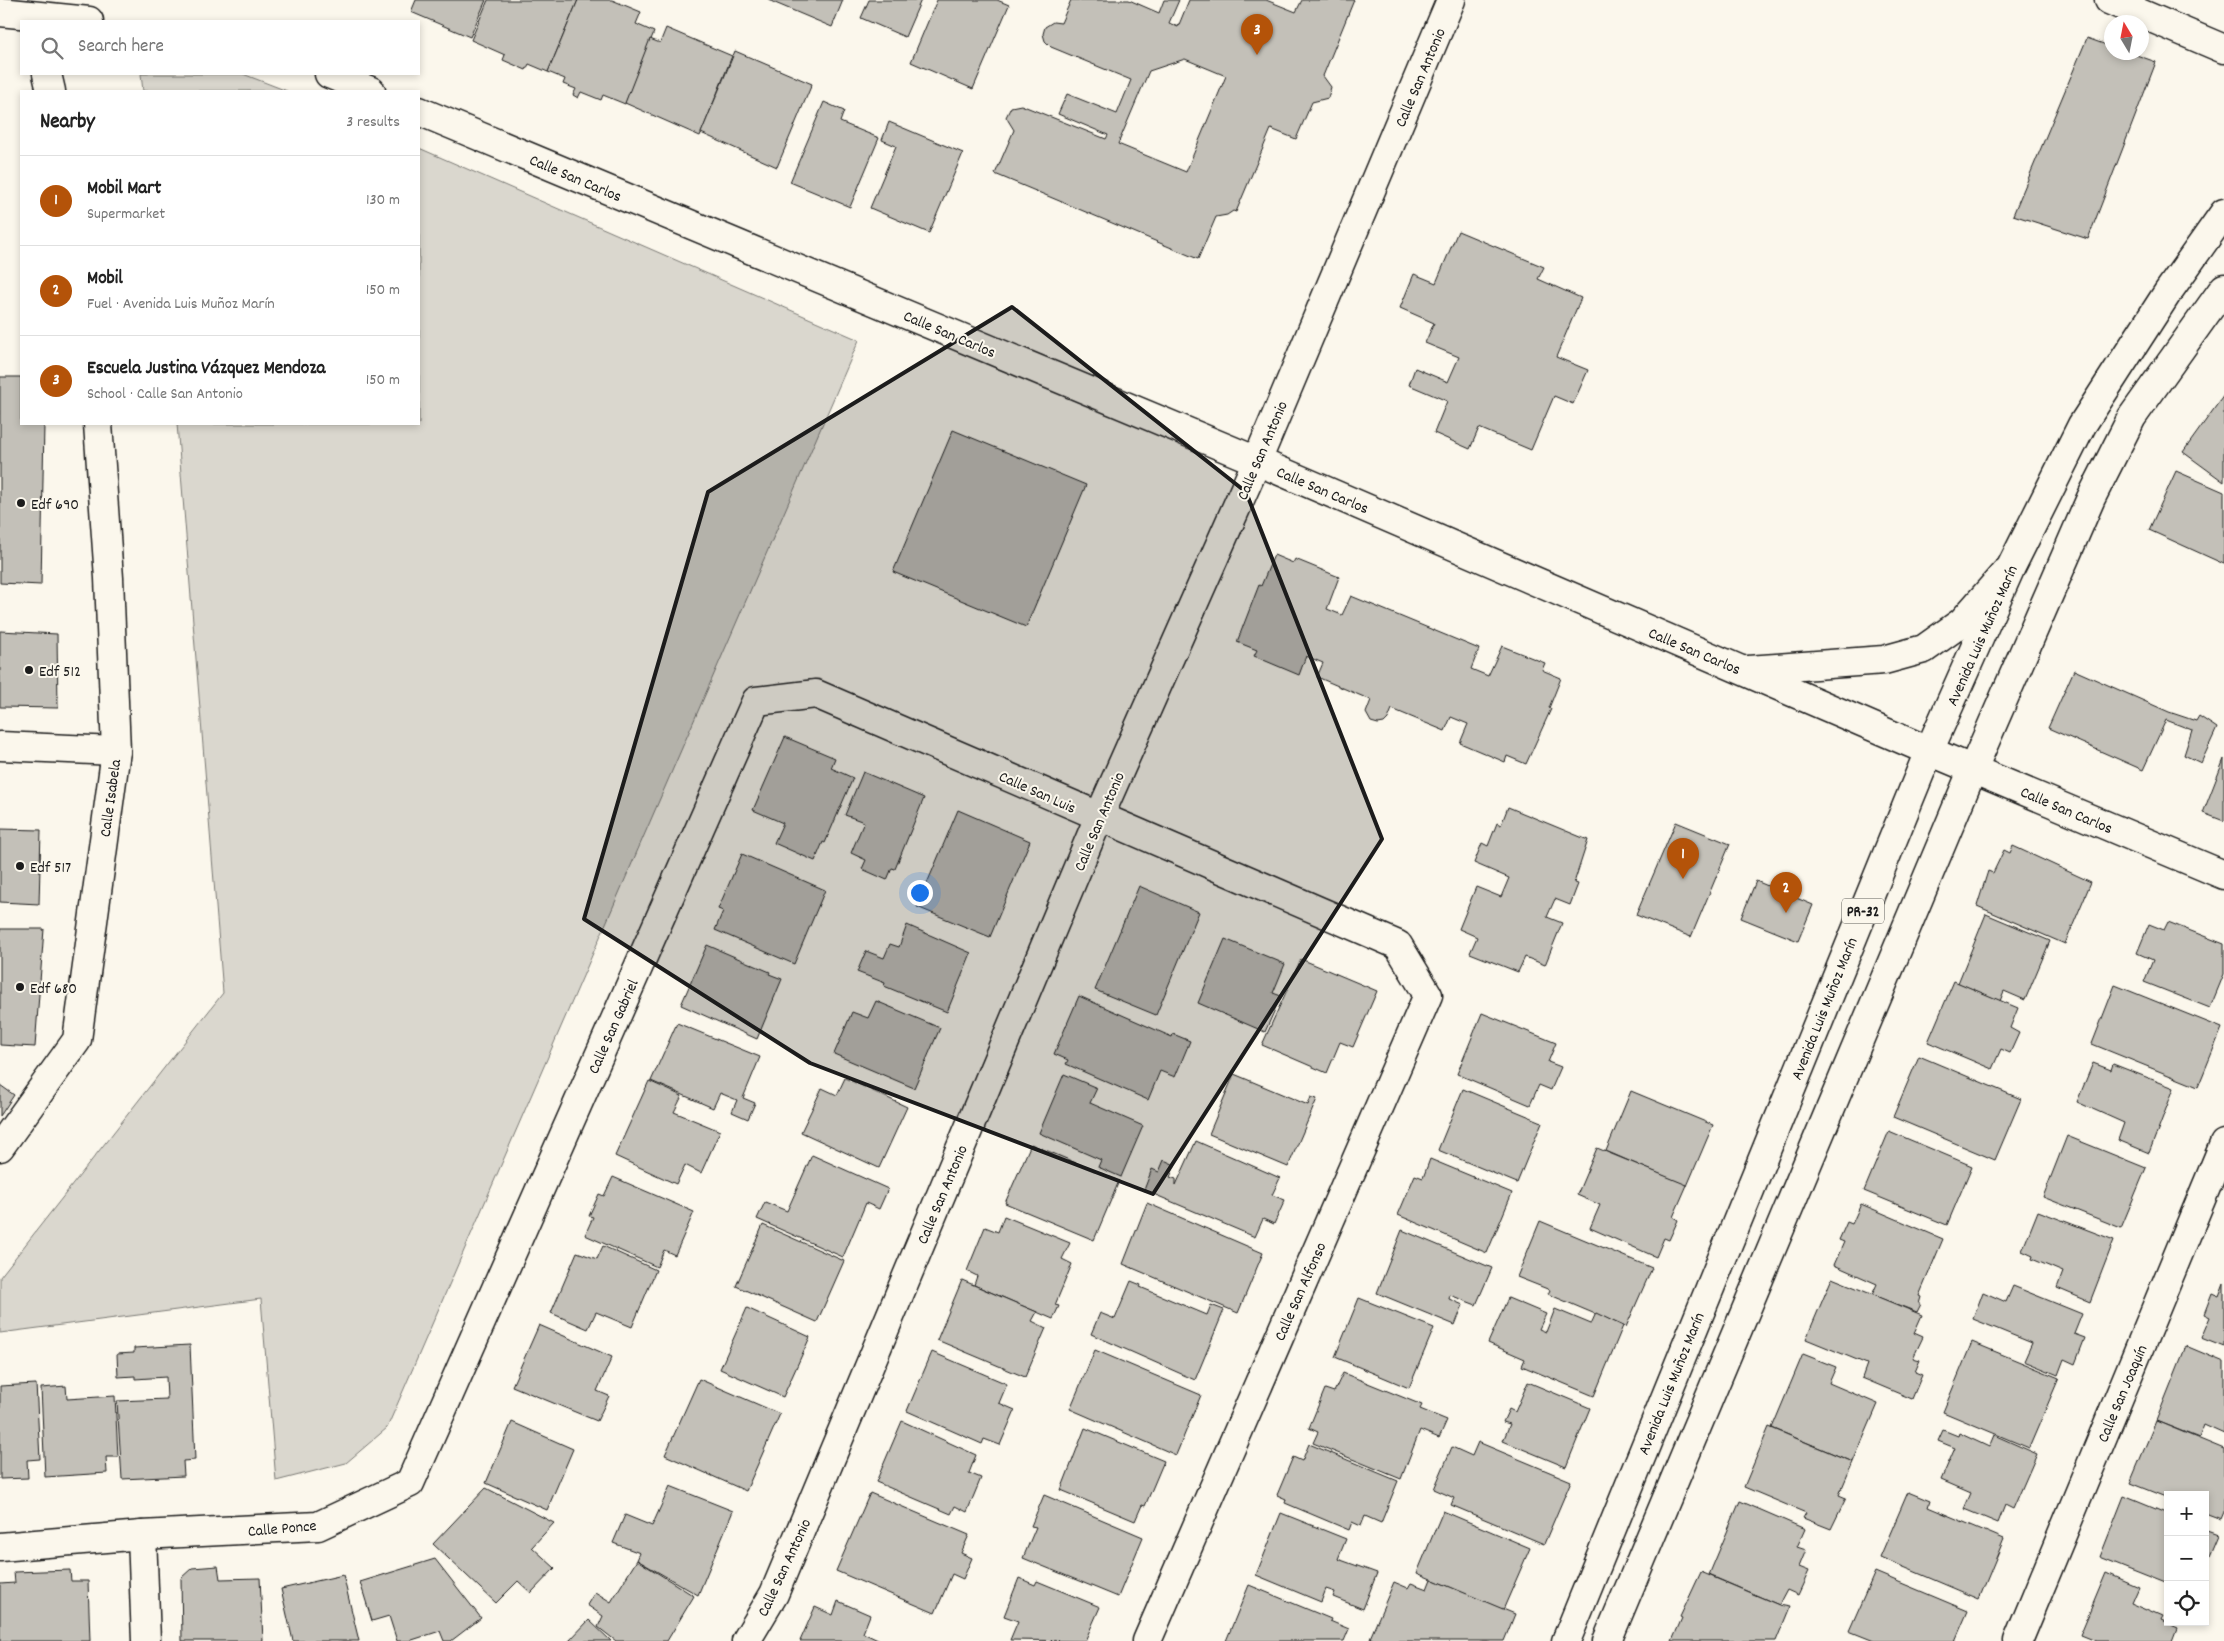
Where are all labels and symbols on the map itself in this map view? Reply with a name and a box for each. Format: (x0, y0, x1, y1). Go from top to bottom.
pin: 3 (1241, 14, 1273, 55)
north arrow (2104, 15, 2149, 60)
street label: Calle San Antonio (1390, 25, 1453, 131)
street label: Calle San Carlos (525, 149, 625, 209)
street label: Calle San Carlos (899, 305, 999, 365)
street label: Calle San Antonio (1232, 398, 1295, 504)
street label: Calle San Carlos (1272, 461, 1372, 521)
place label: Edf 690 (31, 494, 79, 517)
marker: Edf 690 (15, 497, 27, 509)
street label: Avenida Luis Muñoz Marín (1942, 562, 2025, 710)
street label: Calle San Carlos (1644, 622, 1744, 682)
place label: Edf 512 (39, 661, 81, 684)
marker: Edf 512 (23, 664, 35, 676)
street label: Calle Isabela (95, 758, 128, 839)
street label: Calle San Luis (995, 766, 1080, 821)
street label: Calle San Antonio (1069, 769, 1132, 875)
street label: Calle San Carlos (2016, 781, 2116, 841)
pin: 1 (1667, 838, 1699, 879)
place label: Edf 517 (30, 857, 71, 880)
marker: Edf 517 (14, 860, 26, 872)
pin: 2 (1770, 872, 1802, 913)
your location (907, 880, 933, 906)
road number: PR-32 (1842, 898, 1884, 924)
street label: Avenida Luis Muñoz Marín (1786, 934, 1864, 1084)
street label: Calle San Gabriel (583, 976, 646, 1078)
place label: Edf 680 (30, 978, 77, 1001)
marker: Edf 680 (14, 981, 26, 993)
street label: Calle San Antonio (912, 1142, 975, 1248)
street label: Calle San Alfonso (1269, 1239, 1333, 1345)
street label: Avenida Luis Muñoz Marín (1633, 1309, 1711, 1459)
street label: Calle San Joaquín (2092, 1342, 2154, 1446)
street label: Calle Ponce (247, 1515, 318, 1544)
street label: Calle San Antonio (752, 1515, 818, 1621)

